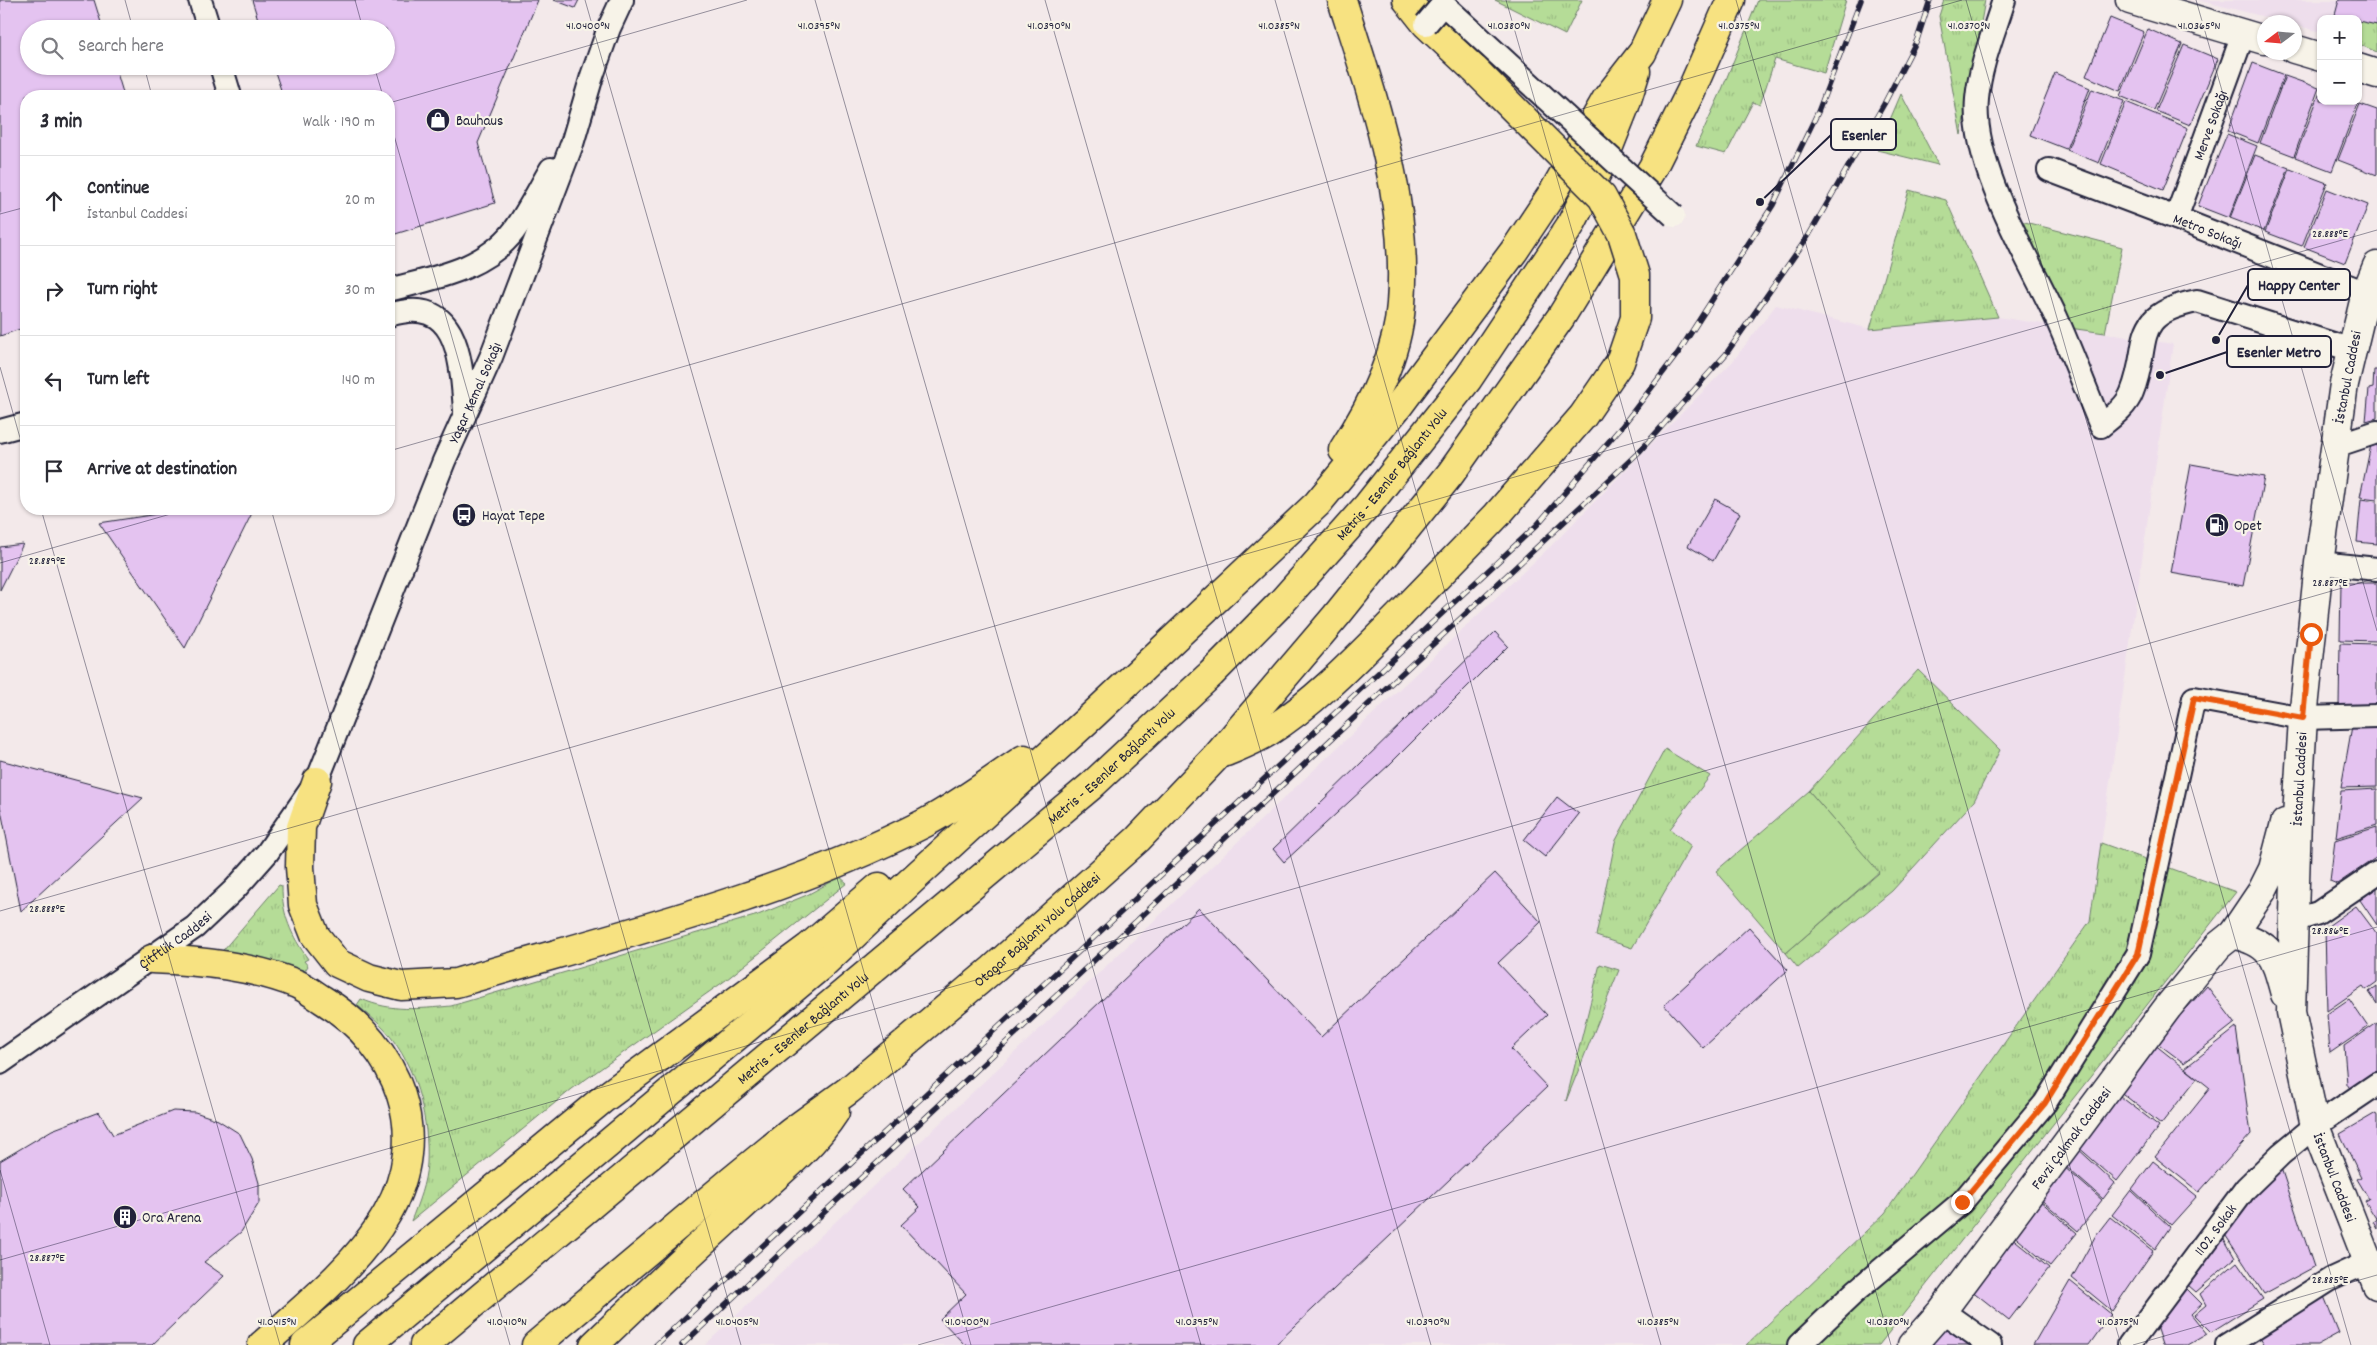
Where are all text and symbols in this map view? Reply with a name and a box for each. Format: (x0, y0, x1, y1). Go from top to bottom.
north arrow (2257, 15, 2302, 60)
map controls (2317, 15, 2362, 105)
button: + (2317, 15, 2362, 60)
text: 41.0400°N (566, 18, 610, 35)
text: 41.0395°N (798, 18, 840, 35)
text: 41.0390°N (1027, 18, 1071, 35)
text: 41.0385°N (1258, 18, 1300, 35)
text: 41.0380°N (1488, 18, 1530, 35)
text: 41.0375°N (1718, 18, 1760, 35)
text: 41.0370°N (1948, 18, 1990, 35)
text: 41.0365°N (2178, 18, 2220, 35)
search box (20, 20, 395, 75)
icon: search (38, 34, 66, 62)
text: Search here (78, 34, 164, 61)
button: − (2317, 60, 2362, 105)
street label: Merve Sokağı (2189, 87, 2235, 164)
shop icon: Bauhaus (425, 107, 451, 133)
text: 3 min (40, 108, 82, 138)
text: Walk · 190 m (303, 111, 375, 134)
place label: Bauhaus (456, 111, 503, 133)
callout: Esenler (1831, 119, 1896, 150)
text: Esenler (1841, 125, 1888, 148)
text: Continue (87, 176, 149, 203)
icon: ahead (40, 187, 68, 215)
text: 20 m (345, 189, 375, 212)
text: İstanbul Caddesi (87, 203, 187, 226)
street label: Metro Sokağı (2169, 209, 2245, 256)
text: 28.888°E (2312, 226, 2348, 243)
callout: Happy Center (2248, 269, 2350, 300)
text: Happy Center (2258, 275, 2341, 298)
icon: right (40, 277, 68, 305)
text: Turn right (87, 277, 158, 304)
text: 30 m (345, 279, 375, 302)
street label: İstanbul Caddesi (2329, 329, 2369, 426)
callout: Esenler Metro (2227, 336, 2331, 367)
street label: Yaşar Kemal Sokağı (444, 339, 509, 448)
text: Esenler Metro (2237, 342, 2321, 365)
icon: left (40, 367, 68, 395)
text: Turn left (87, 367, 150, 394)
text: 140 m (341, 369, 375, 392)
street label: Metris - Esenler Bağlantı Yolu (1332, 404, 1454, 547)
icon: arrive (40, 457, 68, 485)
text: Arrive at destination (87, 457, 237, 484)
bus stop icon: Hayat Tepe (451, 502, 477, 528)
place label: Hayat Tepe (482, 506, 545, 528)
fuel station icon: Opet (2204, 512, 2230, 538)
place label: Opet (2234, 516, 2262, 538)
text: 28.889°E (29, 553, 66, 570)
text: 28.887°E (2312, 575, 2348, 592)
route start (2300, 623, 2323, 646)
street label: Metris - Esenler Bağlantı Yolu (1044, 703, 1181, 831)
street label: İstanbul Caddesi (2288, 731, 2314, 827)
street label: Otogar Bağlantı Yolu Caddesi (970, 868, 1107, 994)
text: 28.888°E (29, 901, 65, 918)
street label: Çitftlik Caddesi (135, 907, 218, 976)
text: 28.886°E (2312, 923, 2349, 940)
street label: Metris - Esenler Bağlantı Yolu (733, 968, 875, 1091)
street label: Fevzi Çakmak Caddesi (2027, 1083, 2118, 1195)
street label: İstanbul Caddesi (2306, 1130, 2361, 1226)
route end (1951, 1191, 1974, 1214)
street label: 1102. Sokak (2190, 1200, 2243, 1261)
building icon: Ora Arena (112, 1204, 138, 1230)
place label: Ora Arena (142, 1208, 202, 1230)
text: 28.887°E (29, 1250, 65, 1267)
text: 28.885°E (2312, 1272, 2349, 1289)
text: 41.0415°N (257, 1314, 297, 1331)
text: 41.0410°N (487, 1314, 527, 1331)
text: 41.0405°N (716, 1314, 759, 1331)
text: 41.0400°N (945, 1314, 989, 1331)
text: 41.0395°N (1176, 1314, 1218, 1331)
text: 41.0390°N (1406, 1314, 1450, 1331)
text: 41.0385°N (1637, 1314, 1679, 1331)
text: 41.0380°N (1867, 1314, 1909, 1331)
text: 41.0375°N (2097, 1314, 2139, 1331)

